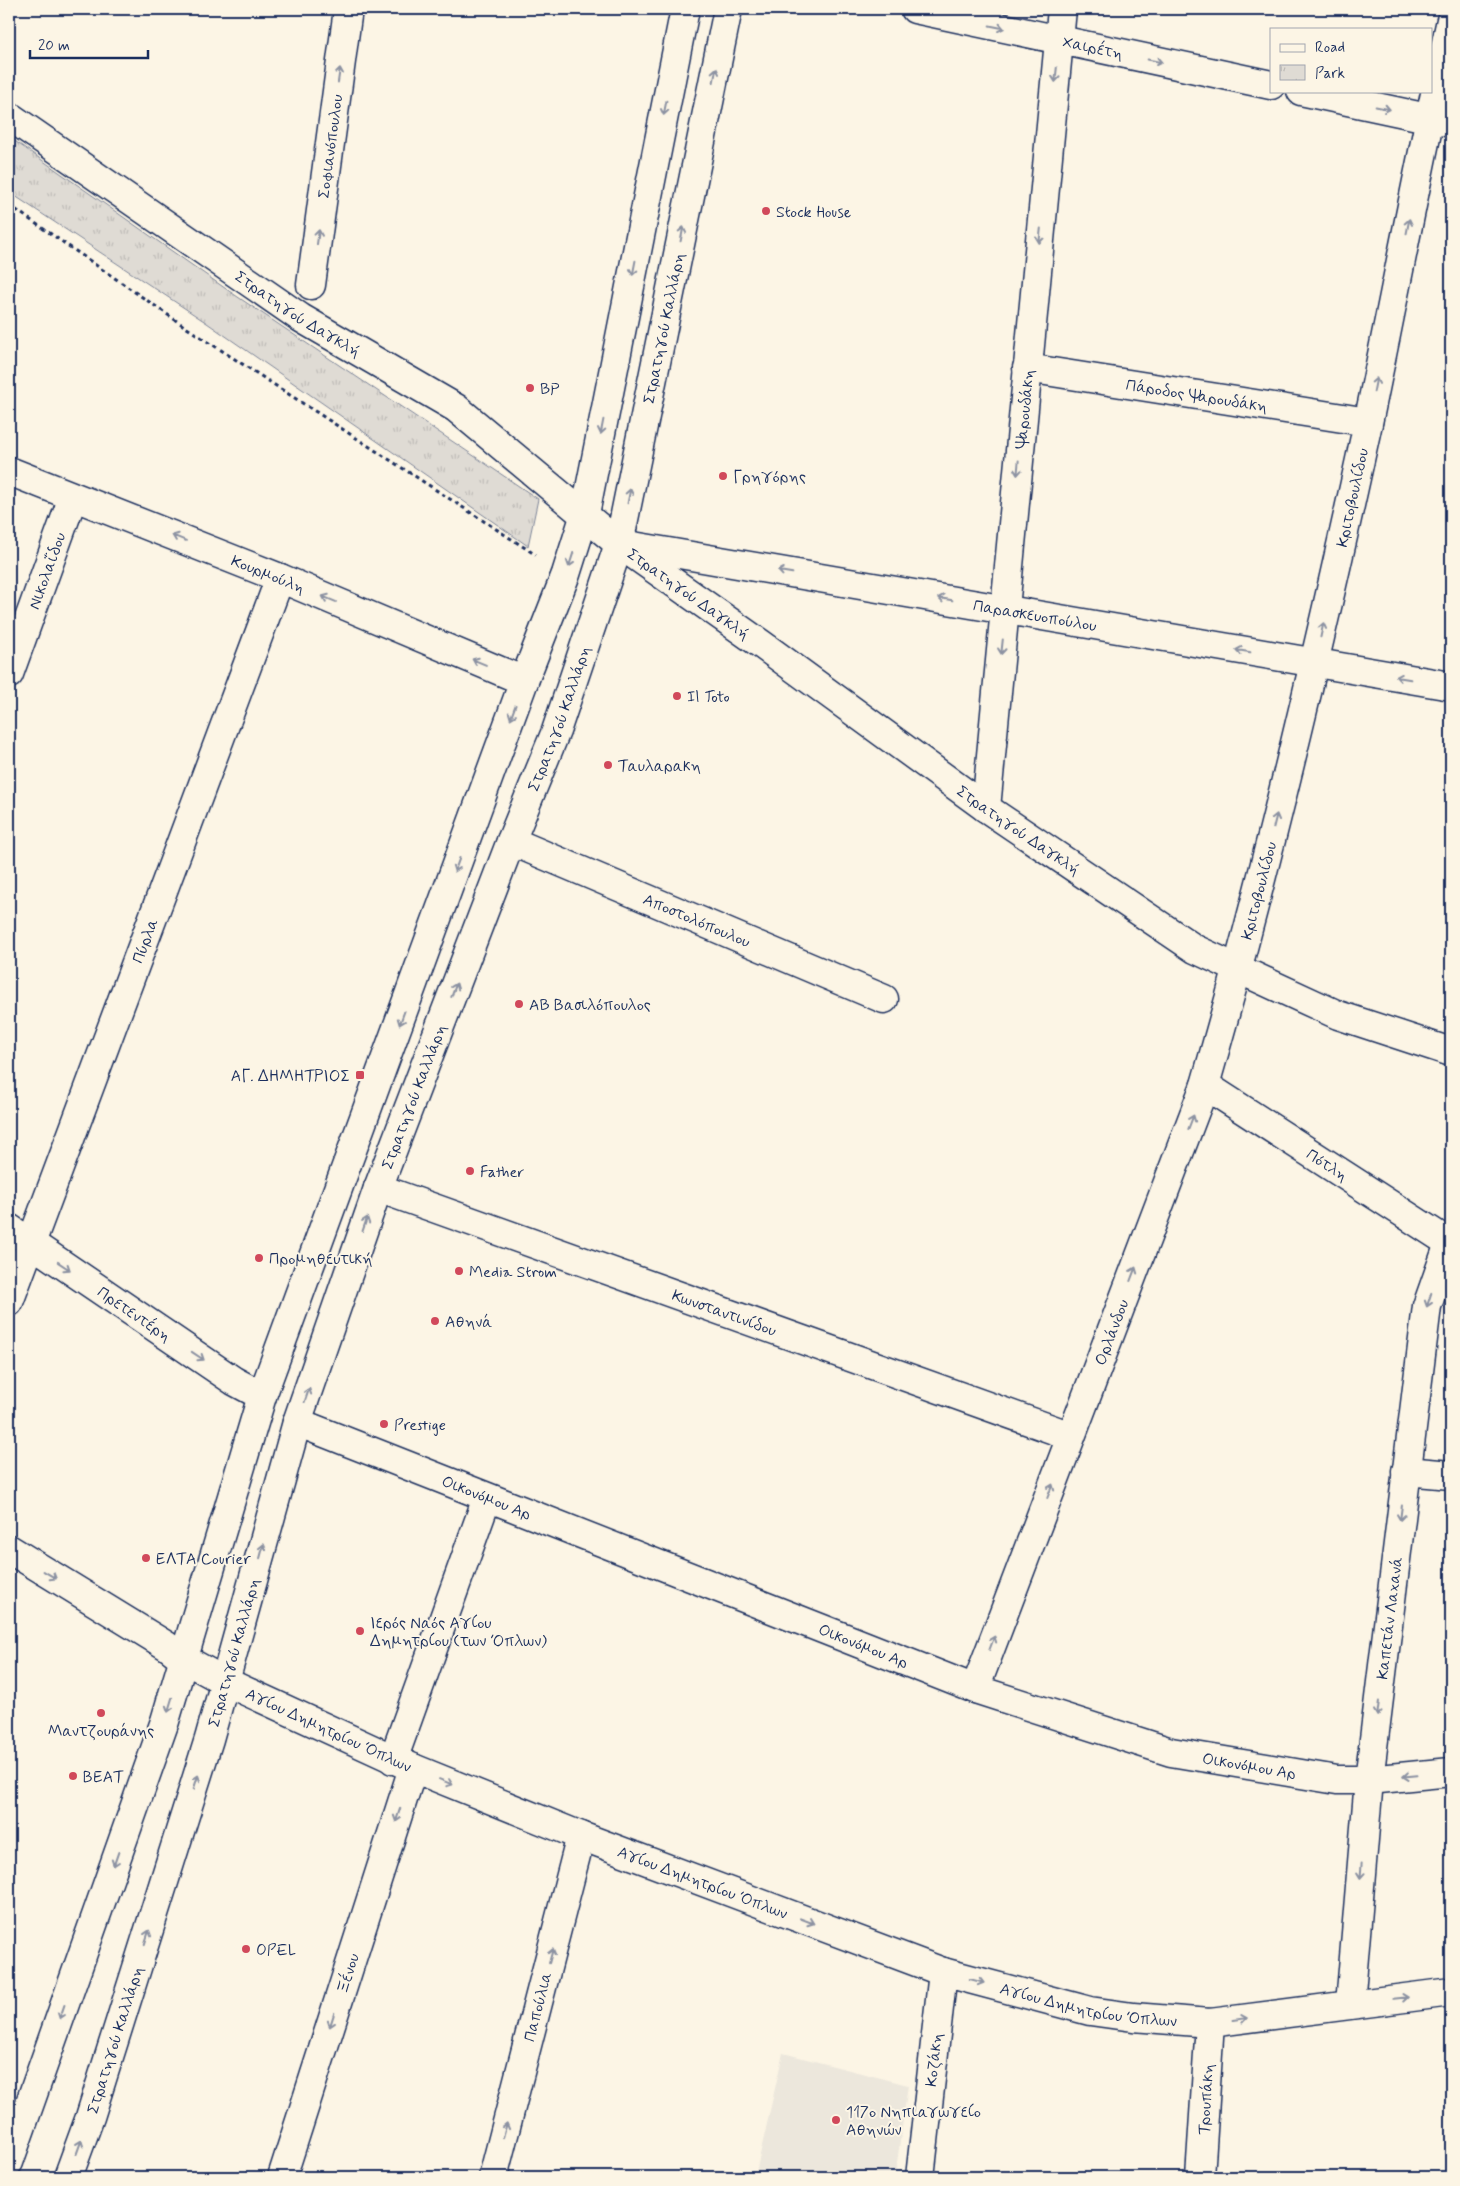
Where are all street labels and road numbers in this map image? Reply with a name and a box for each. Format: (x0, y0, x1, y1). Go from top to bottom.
street label: Χαιρέτη (1061, 32, 1125, 65)
street label: Σοφιανόπουλου (314, 93, 348, 200)
street label: Στρατηγού Καλλάρη (639, 251, 690, 406)
street label: Στρατηγού Δαγκλή (230, 266, 364, 362)
street label: Ψαρουδάκη (1011, 368, 1040, 451)
street label: Πάροδος Ψαρουδάκη (1124, 375, 1269, 418)
street label: Κριτοβουλίδου (1332, 446, 1374, 549)
street label: Νικολαΐδου (24, 530, 71, 612)
street label: Στρατηγού Δαγκλή (622, 544, 753, 645)
street label: Κουρμούλη (228, 551, 308, 599)
street label: Παρασκευοπούλου (971, 595, 1098, 637)
street label: Στρατηγού Καλλάρη (523, 643, 596, 795)
street label: Στρατηγού Δαγκλή (952, 781, 1084, 881)
street label: Κριτοβουλίδου (1237, 839, 1282, 942)
street label: Αποστολόπουλου (640, 889, 753, 953)
street label: Πύρλα (128, 916, 164, 966)
street label: Στρατηγού Καλλάρη (377, 1021, 452, 1172)
street label: Πότλη (1302, 1144, 1352, 1187)
street label: Πρετεντέρη (93, 1282, 175, 1347)
street label: Κωνσταντινίδου (669, 1285, 779, 1342)
street label: Ορλάνδου (1090, 1296, 1134, 1369)
street label: Οικονόμου Αρ (438, 1471, 534, 1525)
street label: Καπετάν Λαχανά (1372, 1556, 1408, 1681)
street label: Στρατηγού Καλλάρη (204, 1576, 265, 1730)
street label: Οικονόμου Αρ (815, 1619, 911, 1674)
street label: Αγίου Δημητρίου Όπλων (242, 1684, 415, 1778)
street label: Οικονόμου Αρ (1201, 1748, 1298, 1785)
street label: Αγίου Δημητρίου Όπλων (614, 1842, 790, 1925)
street label: Ξένου (332, 1951, 365, 1996)
street label: Στρατηγού Καλλάρη (83, 1964, 149, 2117)
street label: Παπούλια (519, 1970, 557, 2044)
street label: Αγίου Δημητρίου Όπλων (997, 1979, 1178, 2032)
street label: Κοζάκη (921, 2032, 948, 2088)
street label: Τρουπάκη (1194, 2063, 1219, 2135)

